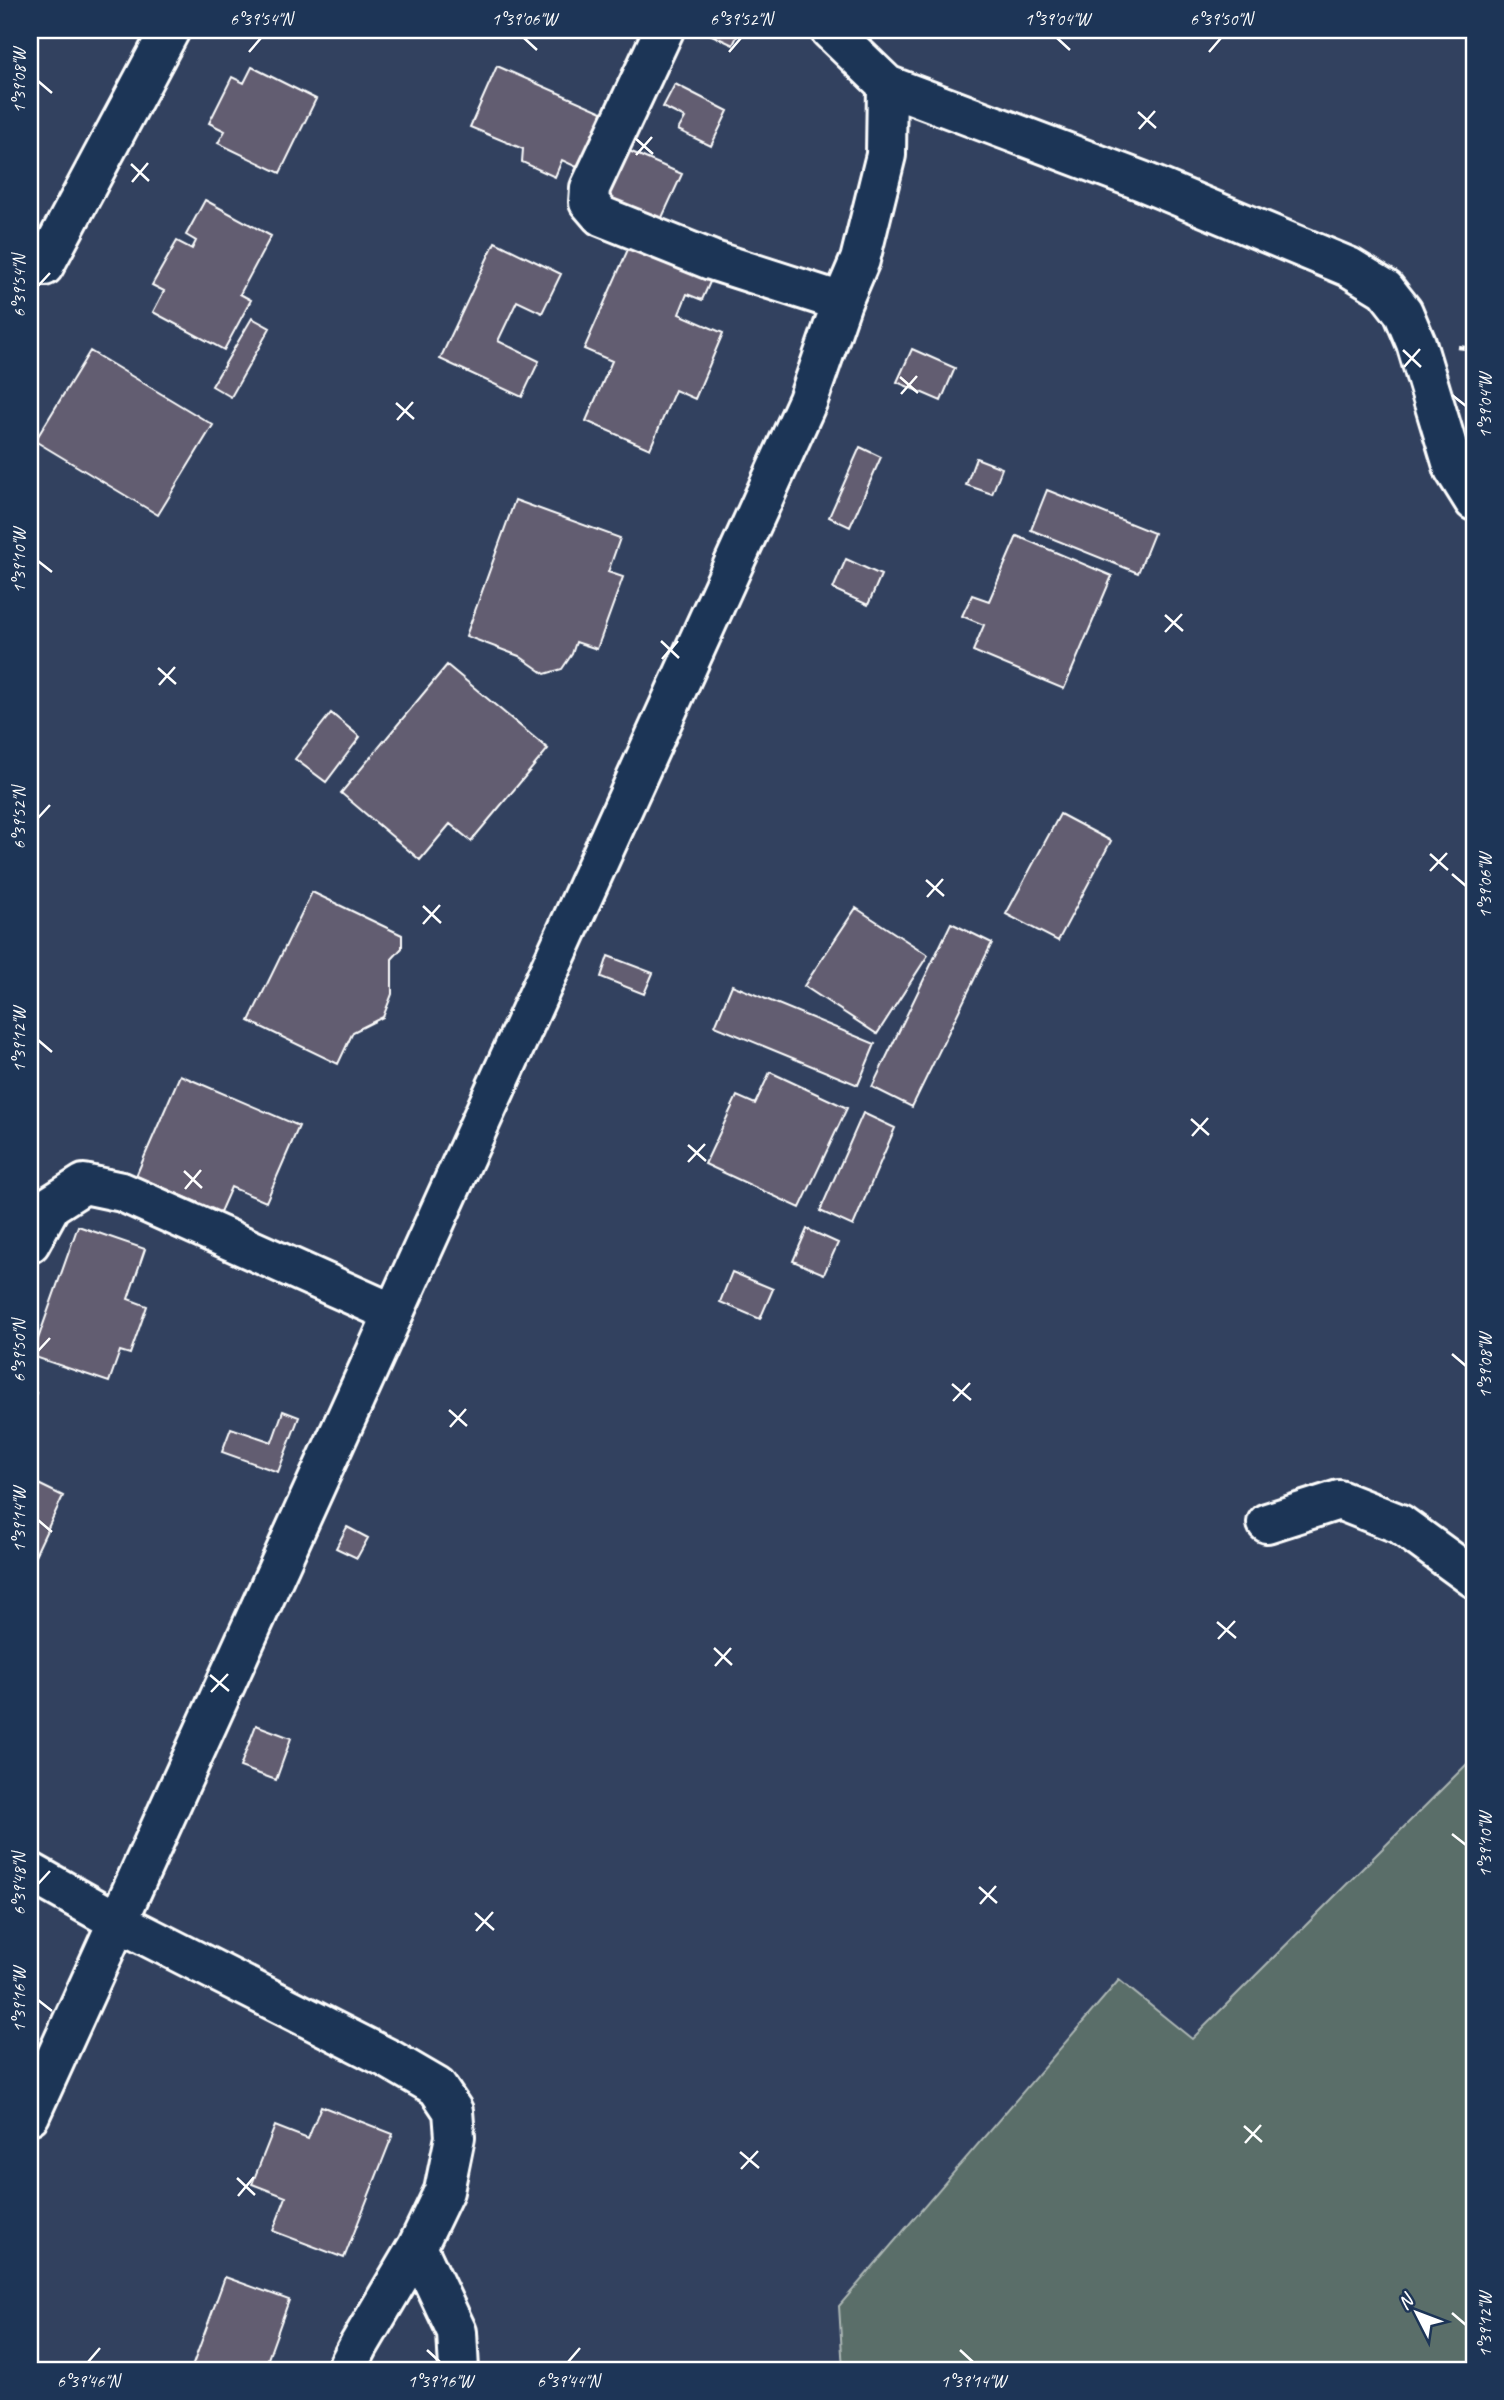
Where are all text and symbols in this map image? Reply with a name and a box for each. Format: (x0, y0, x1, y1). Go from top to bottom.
text: 6°39'54"N (230, 8, 296, 30)
text: 1°39'06"W (492, 8, 559, 30)
text: 6°39'52"N (710, 8, 776, 30)
text: 1°39'04"W (1025, 8, 1092, 30)
text: 6°39'50"N (1190, 8, 1256, 30)
text: 1°39'08"W (8, 46, 30, 113)
text: 6°39'54"N (8, 251, 30, 317)
text: 1°39'04"W (1474, 371, 1496, 438)
text: 1°39'10"W (8, 526, 30, 593)
text: 6°39'52"N (8, 783, 30, 849)
text: 1°39'06"W (1474, 851, 1496, 918)
text: 1°39'12"W (8, 1005, 30, 1072)
text: 6°39'50"N (8, 1316, 30, 1382)
text: 1°39'08"W (1474, 1331, 1496, 1398)
text: 1°39'14"W (8, 1485, 30, 1552)
text: 1°39'10"W (1474, 1810, 1496, 1877)
text: 6°39'48"N (8, 1849, 30, 1915)
text: 1°39'16"W (8, 1965, 30, 2032)
north arrow (1382, 2278, 1452, 2348)
text: N (1392, 2287, 1420, 2315)
text: 1°39'12"W (1474, 2290, 1496, 2357)
text: 6°39'46"N (57, 2370, 123, 2392)
text: 1°39'16"W (408, 2370, 475, 2392)
text: 6°39'44"N (537, 2370, 603, 2392)
text: 1°39'14"W (941, 2370, 1008, 2392)

